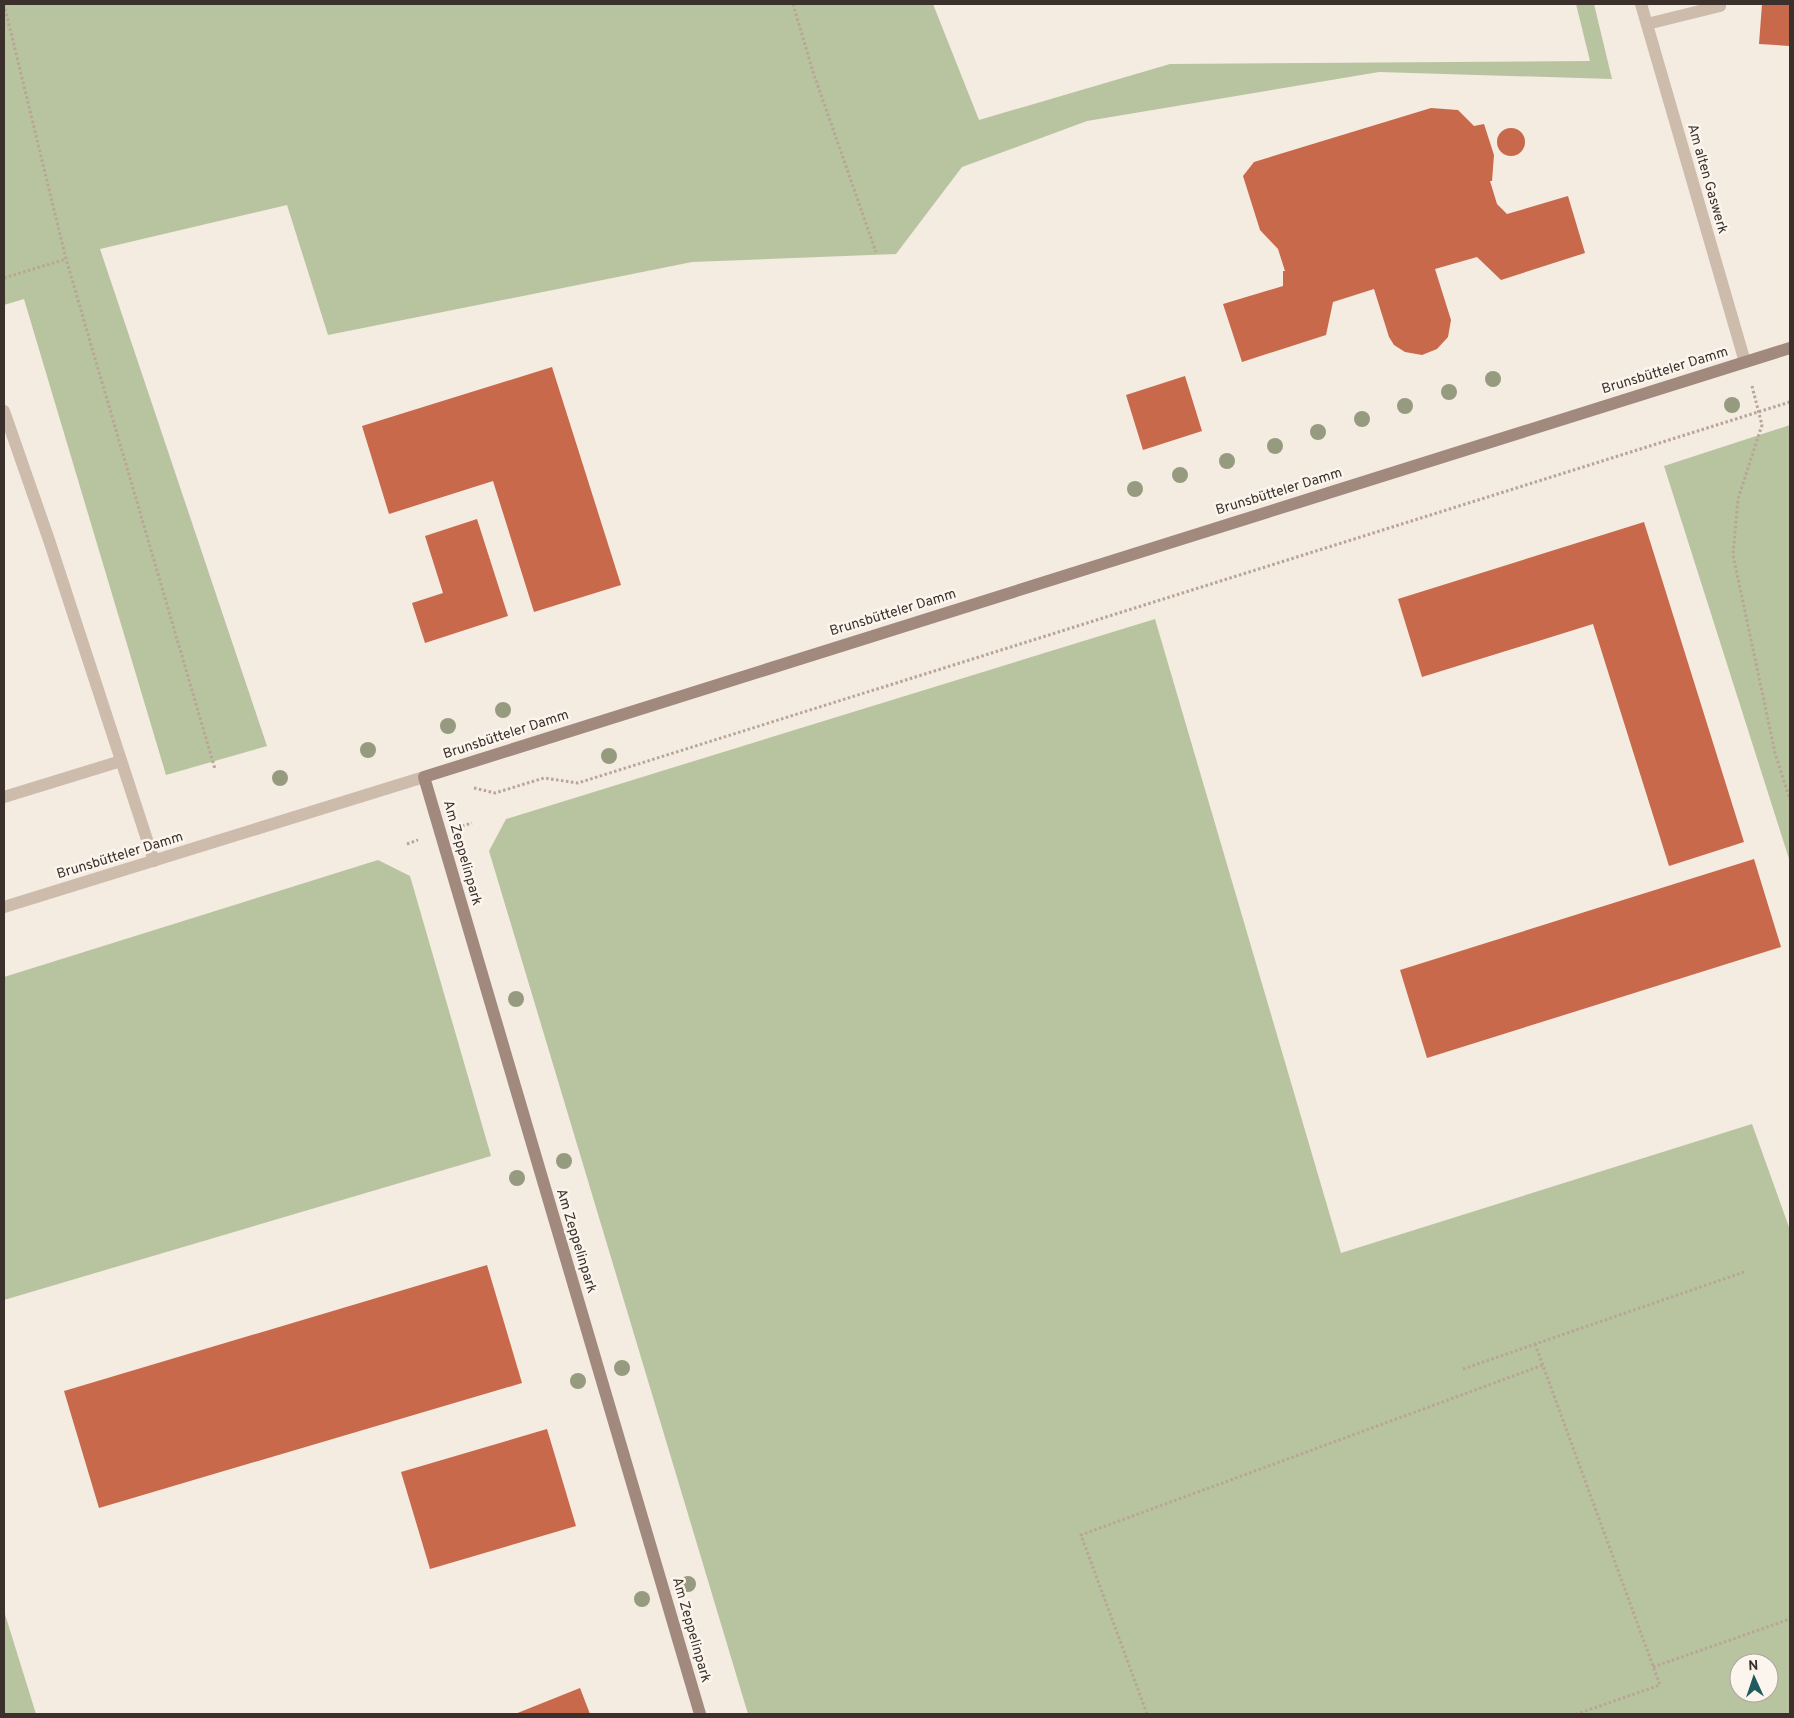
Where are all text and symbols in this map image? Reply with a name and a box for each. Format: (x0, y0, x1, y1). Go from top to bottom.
street label: Am alten Gaswerk (1683, 122, 1731, 236)
street label: Brunsbütteler Damm (1600, 344, 1730, 398)
street label: Brunsbütteler Damm (1214, 465, 1344, 519)
street label: Brunsbütteler Damm (828, 586, 958, 640)
street label: Brunsbütteler Damm (441, 707, 571, 763)
street label: Am Zeppelinpark (439, 799, 485, 907)
street label: Brunsbütteler Damm (55, 829, 185, 883)
street label: Am Zeppelinpark (552, 1187, 600, 1295)
street label: Am Zeppelinpark (668, 1576, 714, 1684)
north arrow (1729, 1653, 1779, 1703)
text: N (1748, 1658, 1759, 1675)

